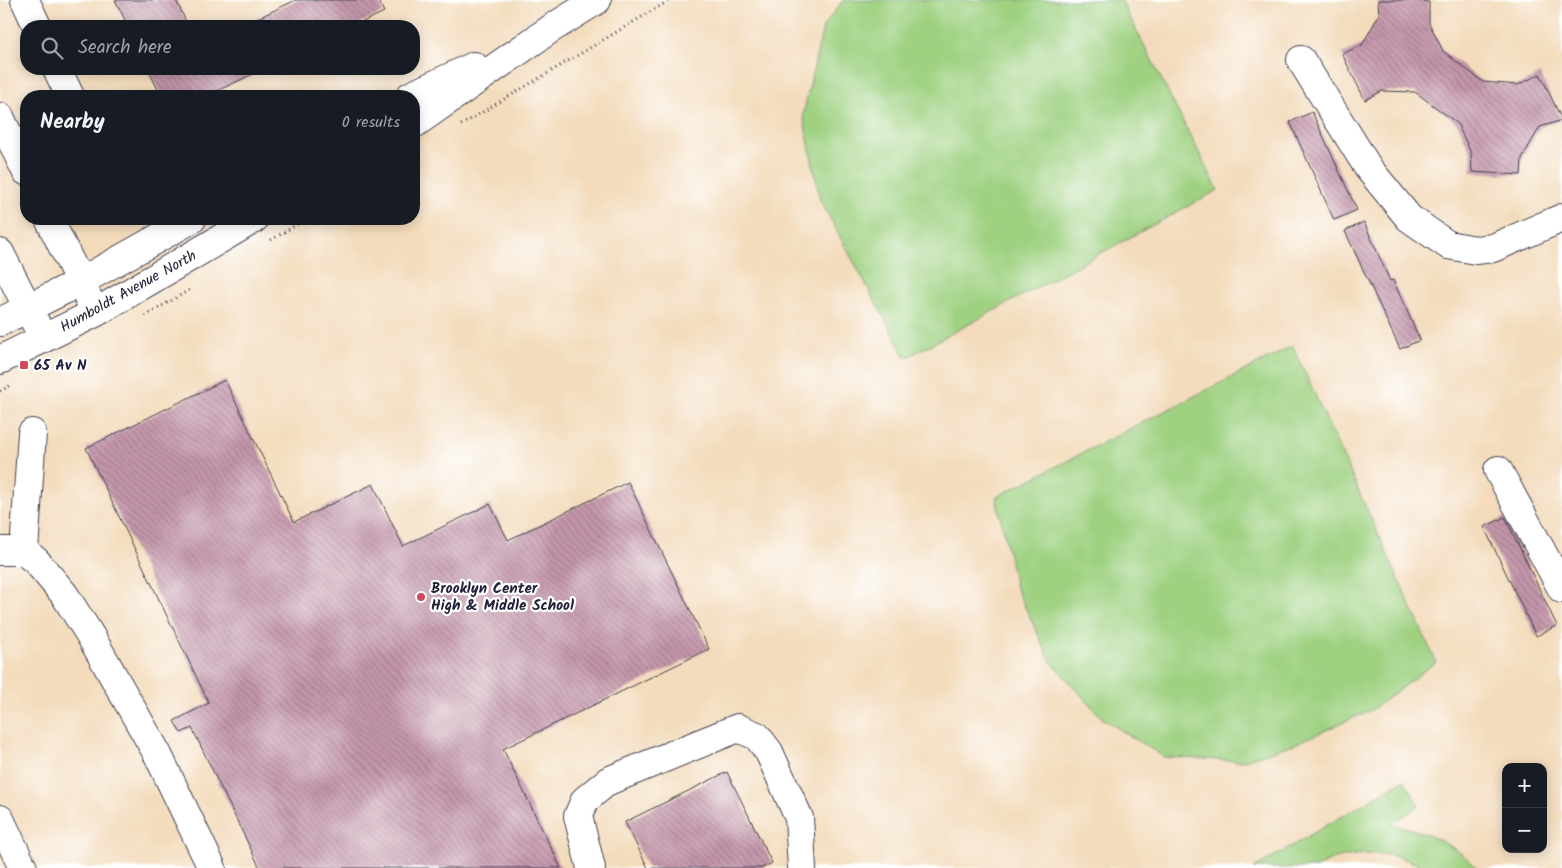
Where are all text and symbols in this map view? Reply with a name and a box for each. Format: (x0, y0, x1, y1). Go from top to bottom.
search box (20, 20, 420, 75)
text: Search here (78, 33, 172, 63)
icon: search (38, 34, 66, 62)
text: Nearby (40, 106, 105, 139)
text: 0 results (342, 110, 400, 135)
street label: Humboldt Avenue North (56, 244, 201, 339)
place label: 65 Av N (34, 354, 87, 378)
marker: 65 Av N (18, 359, 30, 371)
place label: Brooklyn Center High & Middle School (431, 577, 574, 618)
marker: Brooklyn Center High & Middle School (415, 591, 427, 603)
map controls (1502, 763, 1547, 853)
button: + (1502, 763, 1547, 808)
button: − (1502, 808, 1547, 853)

